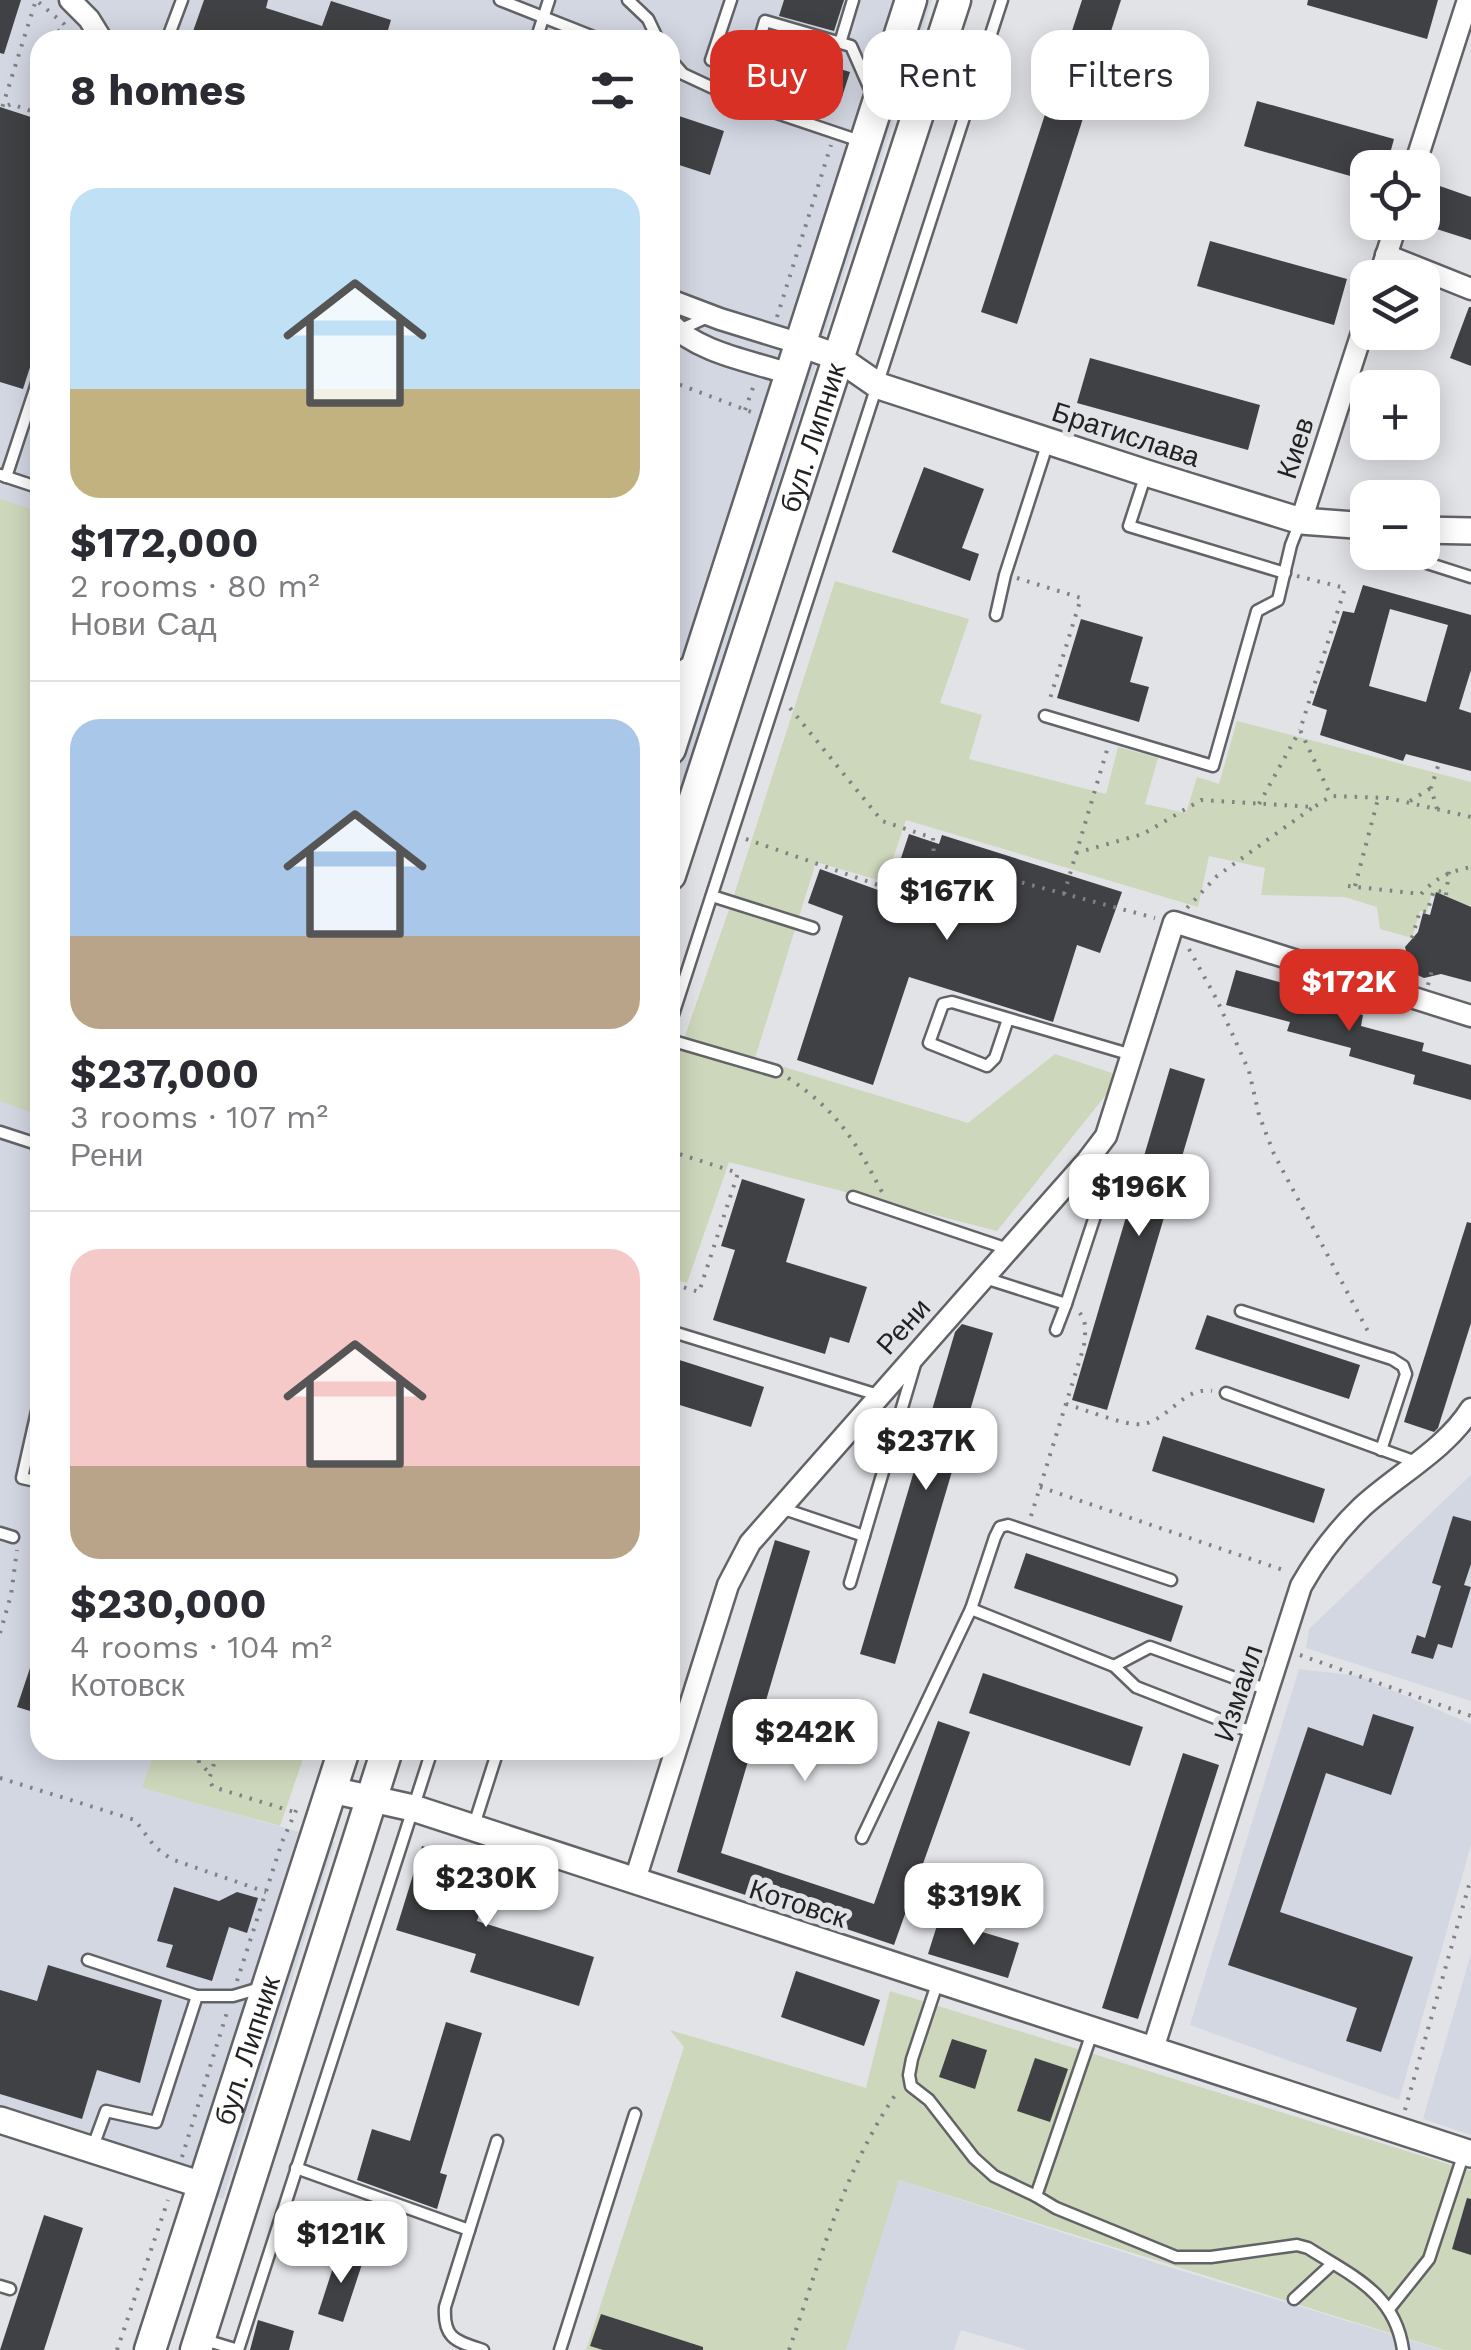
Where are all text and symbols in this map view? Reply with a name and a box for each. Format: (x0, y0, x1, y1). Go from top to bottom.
chip: Buy (710, 30, 843, 120)
chip: Rent (863, 30, 1011, 120)
chip: Filters (1031, 30, 1209, 120)
icon: filters (585, 63, 640, 118)
text: 8 homes (70, 66, 246, 115)
map controls (1350, 150, 1440, 570)
button: locate (1350, 150, 1440, 240)
icon: home (265, 253, 445, 433)
button: layers (1350, 260, 1440, 350)
street label: бул. Липник (773, 358, 853, 516)
button: + (1350, 370, 1440, 460)
street label: Братислава (1048, 395, 1204, 474)
street label: Киев (1270, 413, 1321, 483)
button: − (1350, 480, 1440, 570)
text: $172,000 (70, 518, 259, 567)
text: 2 rooms · 80 m² (70, 567, 320, 605)
text: Нови Сад (70, 605, 217, 643)
icon: home (265, 784, 445, 964)
pin: $167K (877, 858, 1017, 943)
text: $167K (900, 871, 994, 909)
pin: $172K (1279, 949, 1419, 1034)
text: $172K (1301, 962, 1397, 1000)
text: $237,000 (70, 1049, 259, 1098)
text: 3 rooms · 107 m² (70, 1098, 328, 1136)
text: Рени (70, 1136, 143, 1174)
pin: $196K (1069, 1154, 1209, 1239)
text: $196K (1091, 1167, 1187, 1205)
street label: Рени (870, 1291, 937, 1361)
icon: home (265, 1314, 445, 1494)
pin: $237K (856, 1408, 996, 1493)
text: $237K (876, 1421, 976, 1459)
text: $230,000 (70, 1579, 266, 1628)
text: 4 rooms · 104 m² (70, 1628, 332, 1666)
street label: Измаил (1207, 1641, 1270, 1746)
text: Котовск (70, 1666, 184, 1704)
pin: $242K (735, 1699, 875, 1784)
text: $242K (755, 1712, 855, 1750)
pin: $230K (416, 1845, 556, 1930)
text: $230K (435, 1858, 537, 1896)
pin: $319K (904, 1863, 1044, 1948)
street label: Котовск (745, 1872, 851, 1935)
text: $319K (926, 1876, 1022, 1914)
street label: бул. Липник (208, 1971, 287, 2129)
pin: $121K (271, 2201, 411, 2286)
text: $121K (296, 2214, 386, 2252)

